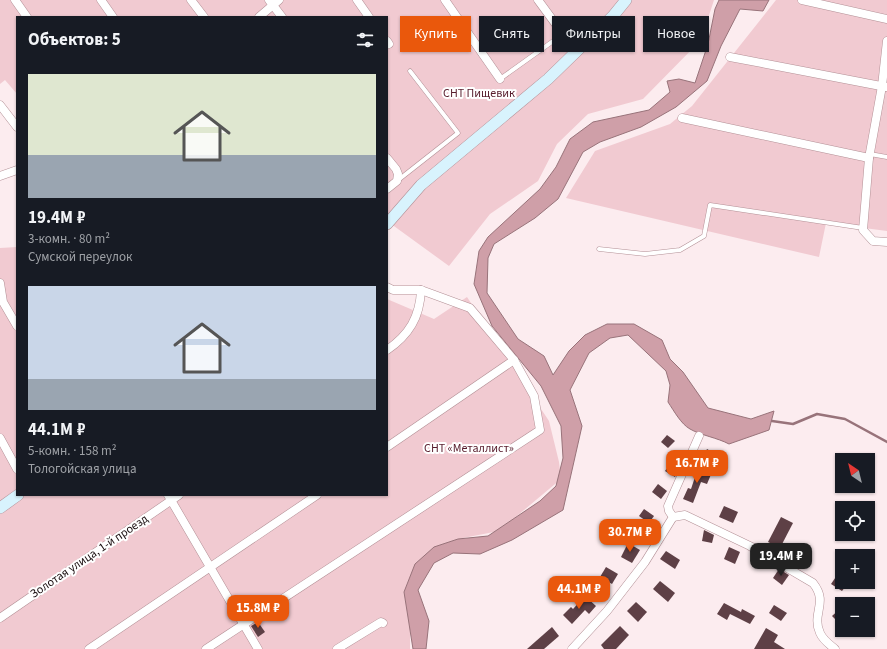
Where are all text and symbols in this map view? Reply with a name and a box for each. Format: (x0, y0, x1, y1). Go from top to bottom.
chip: Купить (400, 16, 471, 52)
chip: Снять (479, 16, 544, 52)
chip: Фильтры (552, 16, 635, 52)
chip: Новое (643, 16, 709, 52)
text: Объектов: 5 (28, 28, 121, 52)
icon: filters (354, 29, 376, 51)
park label: СНТ Пищевик (443, 85, 515, 102)
icon: home (166, 100, 238, 172)
text: 19.4M ₽ (28, 206, 85, 230)
text: 3-комн. · 80 m² (28, 230, 110, 248)
text: Сумской переулок (28, 248, 132, 266)
icon: home (166, 312, 238, 384)
text: 44.1M ₽ (28, 418, 85, 442)
park label: СНТ «Металлист» (424, 440, 514, 457)
text: 5-комн. · 158 m² (28, 442, 117, 460)
pin: 16.7M ₽ (660, 450, 734, 484)
north arrow (835, 453, 875, 493)
map controls (835, 453, 875, 637)
text: 16.7M ₽ (675, 454, 719, 472)
text: Тологойская улица (28, 460, 136, 478)
button: locate (835, 501, 875, 541)
street label: Золотая улица, 1-й проезд (27, 510, 152, 602)
pin: 30.7M ₽ (593, 519, 667, 553)
text: 30.7M ₽ (608, 523, 652, 541)
pin: 19.4M ₽ (744, 543, 818, 577)
text: 19.4M ₽ (759, 547, 803, 565)
button: + (835, 549, 875, 589)
pin: 44.1M ₽ (542, 576, 616, 610)
text: 44.1M ₽ (557, 580, 601, 598)
pin: 15.8M ₽ (221, 595, 295, 629)
button: − (835, 597, 875, 637)
text: 15.8M ₽ (236, 599, 280, 617)

